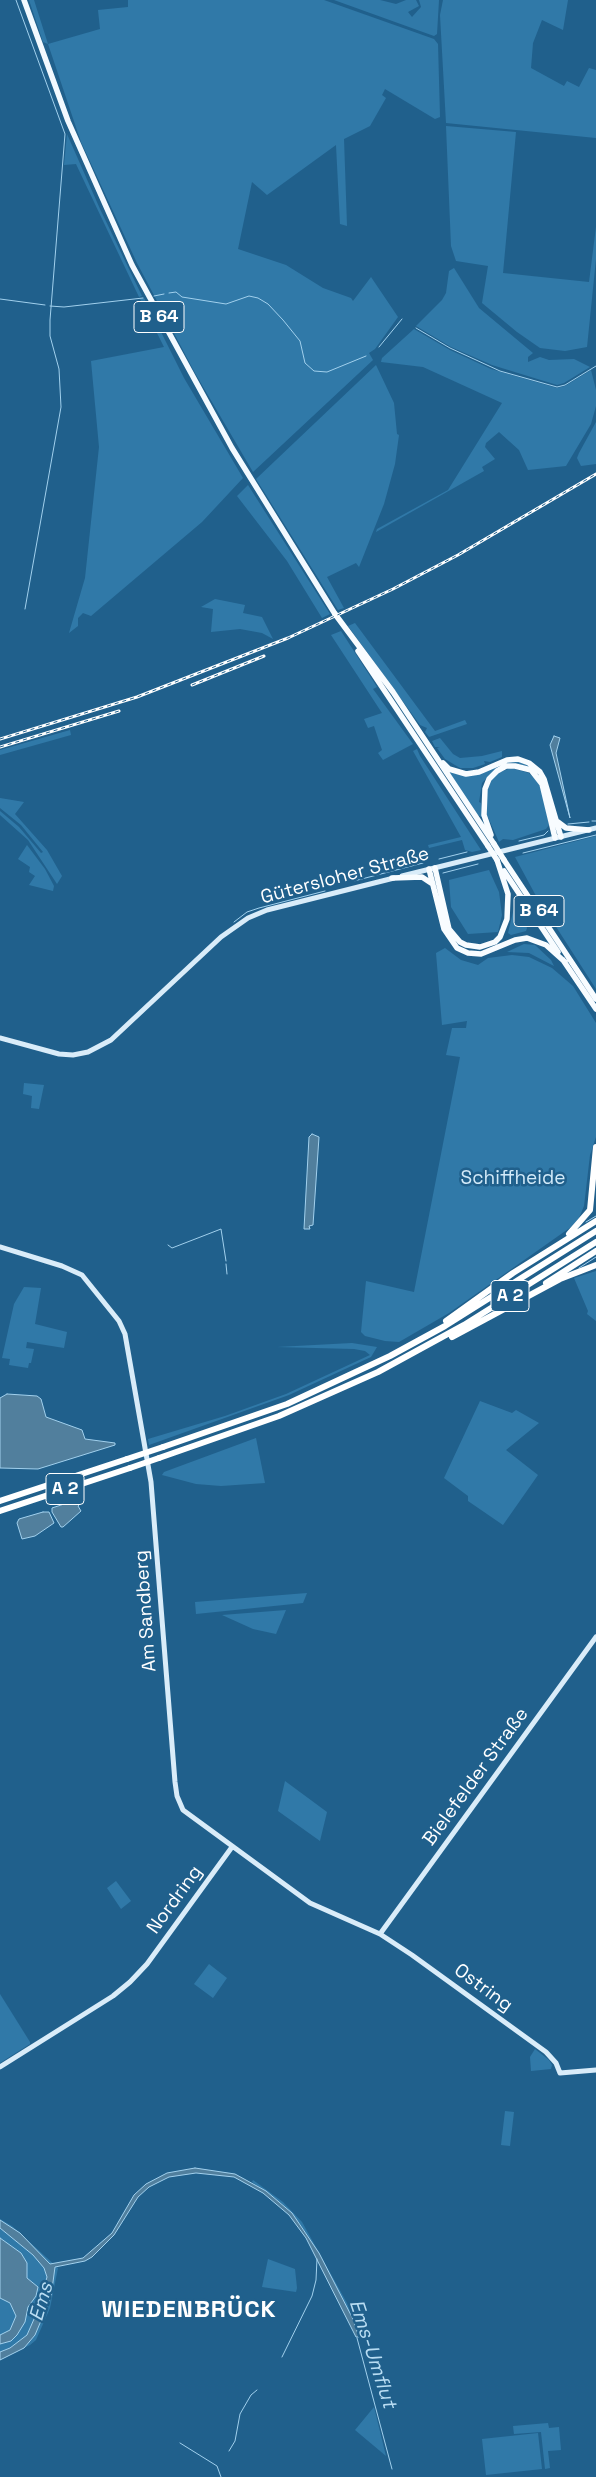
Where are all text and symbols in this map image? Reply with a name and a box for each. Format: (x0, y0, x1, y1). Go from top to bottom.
road number: B 64 (134, 302, 184, 332)
street label: Gütersloher Straße (258, 843, 432, 909)
road number: B 64 (514, 896, 564, 926)
park label: Schiffheide (461, 1168, 565, 1190)
road number: A 2 (491, 1280, 529, 1312)
road number: A 2 (46, 1474, 84, 1505)
street label: Am Sandberg (130, 1549, 162, 1673)
street label: Bielefelder Straße (418, 1704, 534, 1850)
street label: Nordring (143, 1861, 207, 1939)
street label: Ostring (449, 1959, 517, 2017)
water label: Ems (25, 2280, 59, 2324)
district label: WIEDENBRÜCK (100, 2296, 278, 2324)
water label: Ems-Umflut (343, 2297, 401, 2411)

